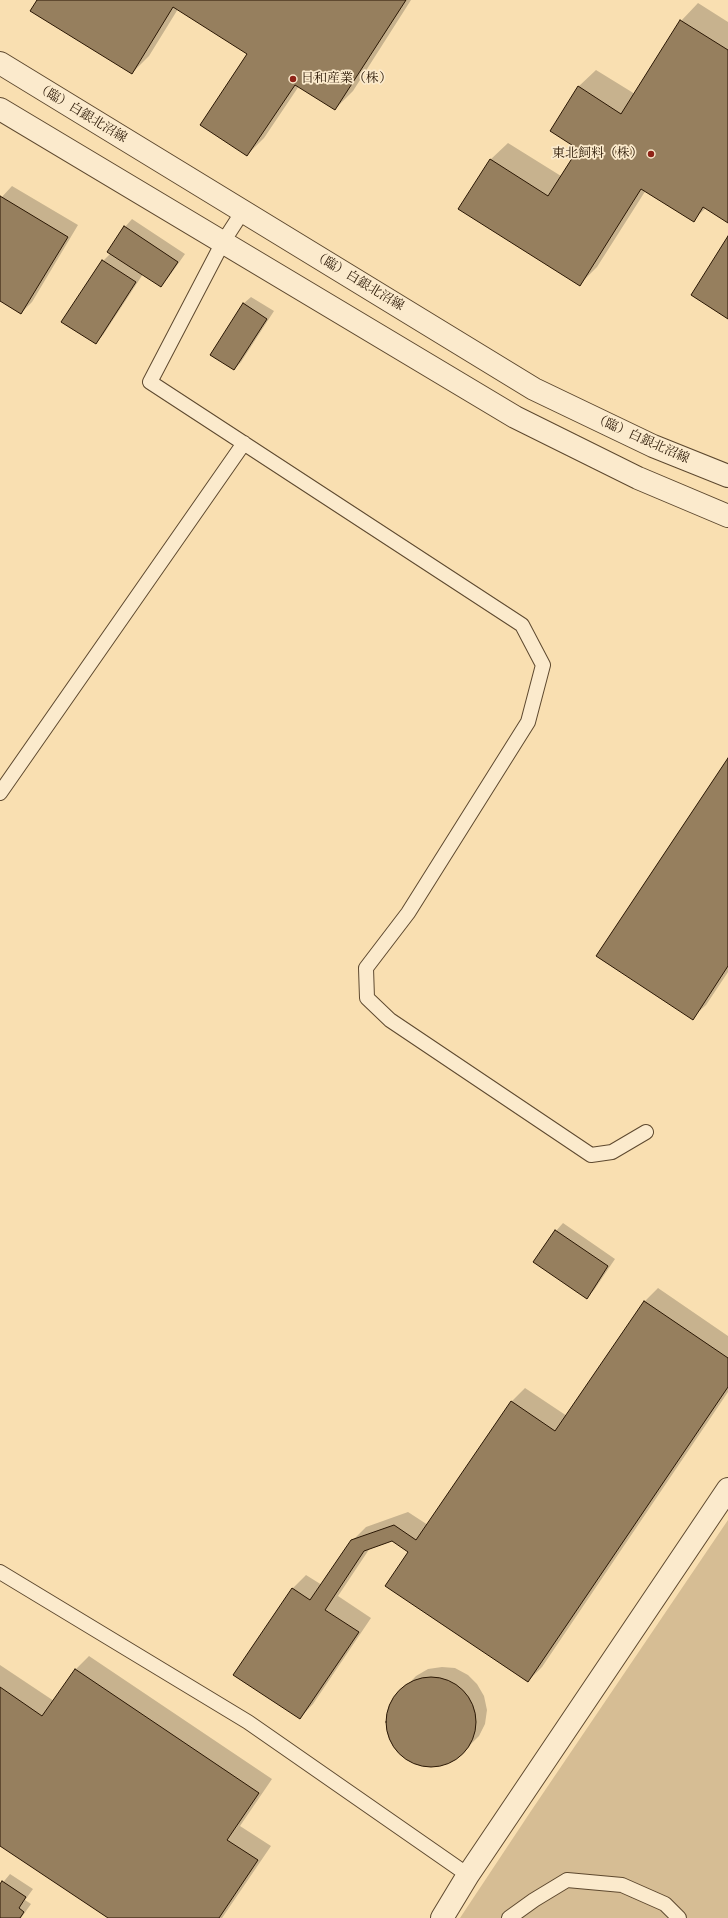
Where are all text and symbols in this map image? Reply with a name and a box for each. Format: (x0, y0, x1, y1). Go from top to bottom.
place label: 日和産業（株） (301, 71, 392, 87)
marker: 日和産業（株） (288, 74, 298, 84)
street label: （臨）白銀北沼線 (32, 80, 130, 146)
place label: 東北飼料（株） (552, 146, 643, 162)
marker: 東北飼料（株） (646, 149, 656, 159)
street label: （臨）白銀北沼線 (309, 248, 407, 314)
street label: （臨）白銀北沼線 (590, 411, 692, 467)

